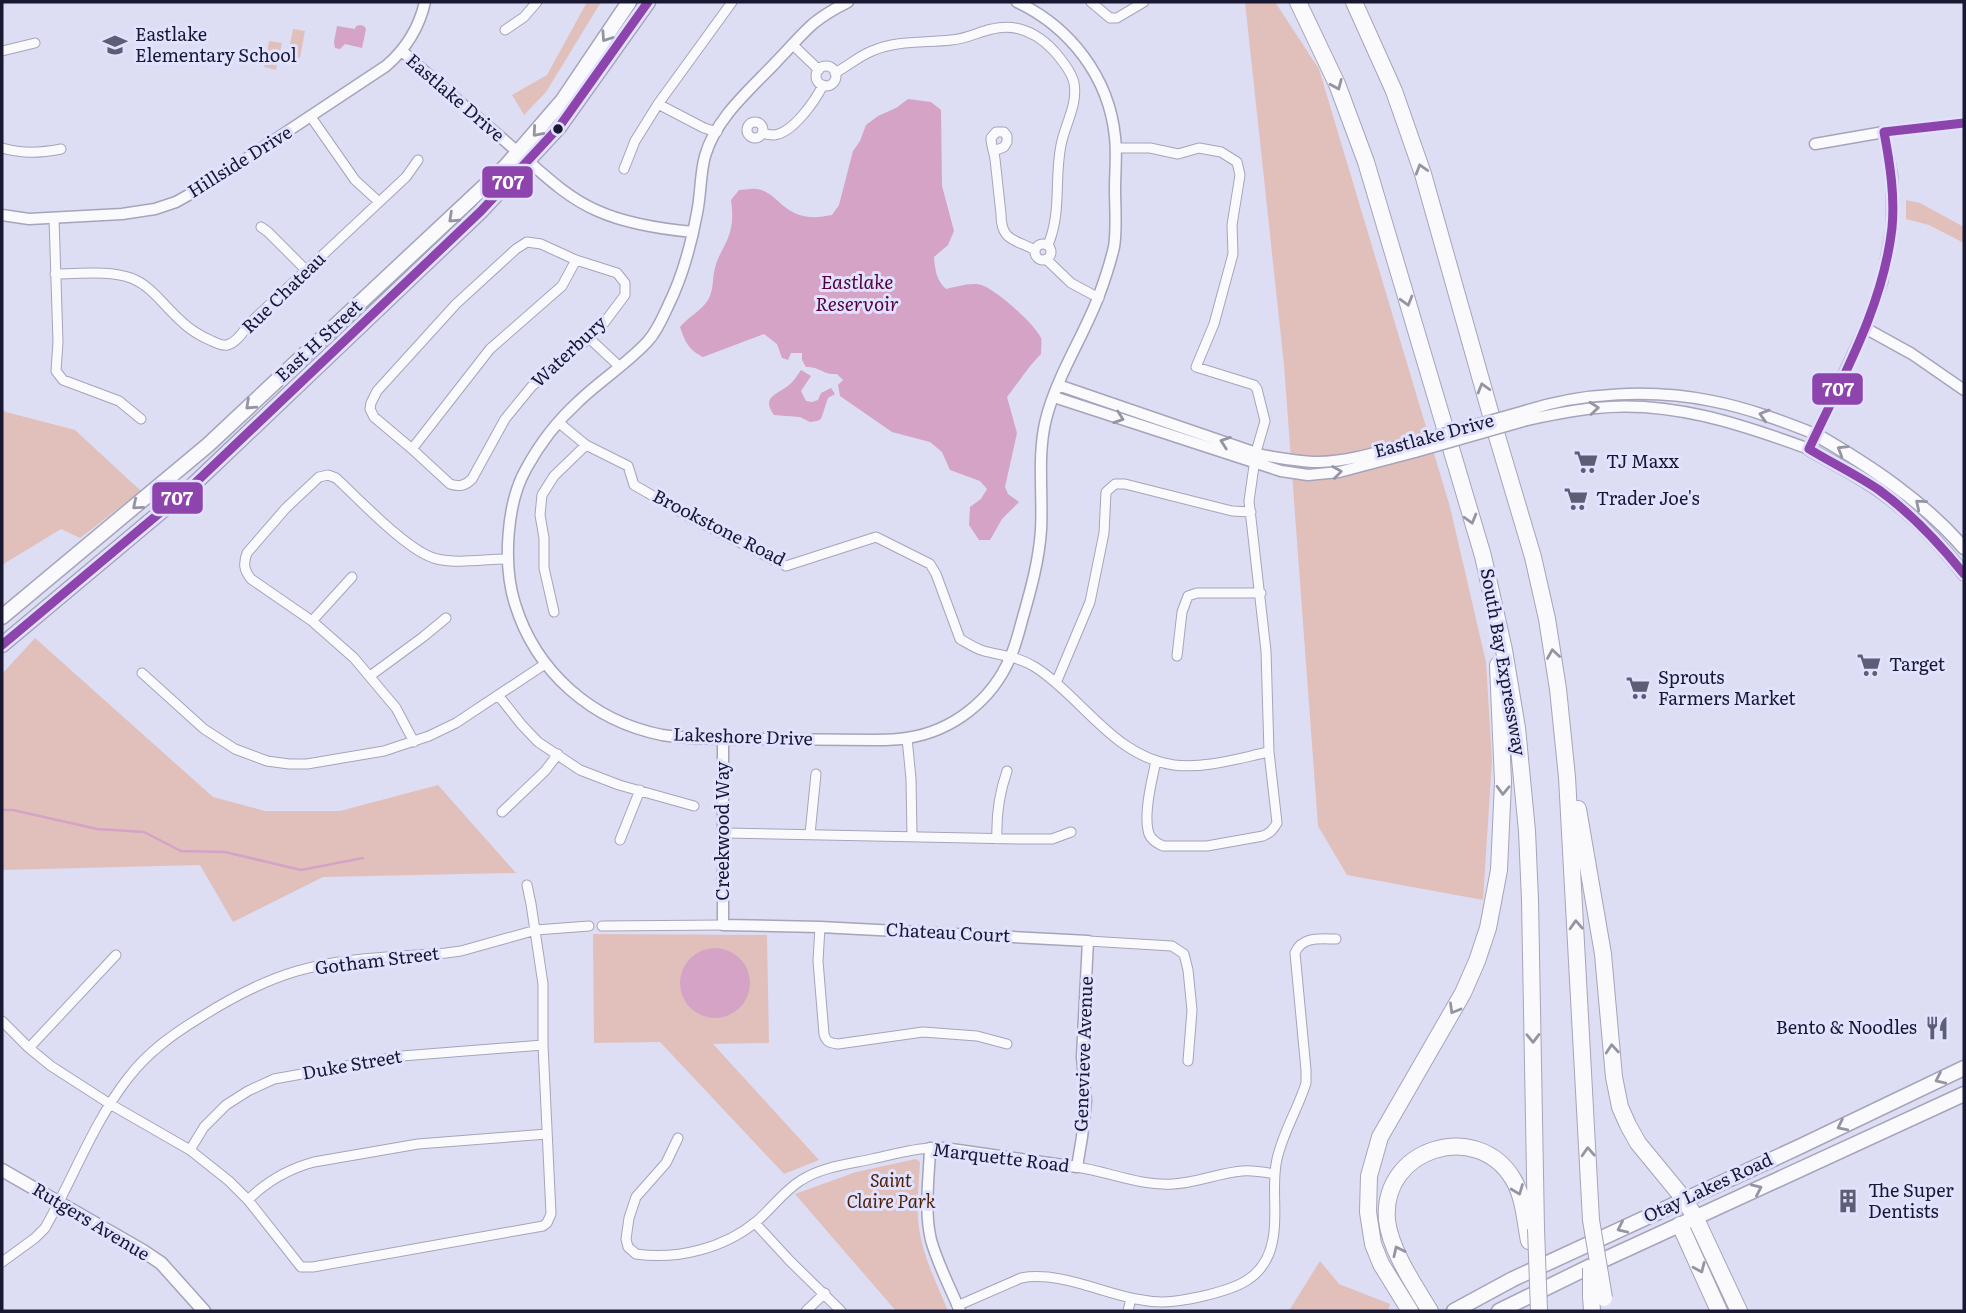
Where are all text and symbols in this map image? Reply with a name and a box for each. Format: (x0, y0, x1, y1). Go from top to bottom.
place label: Eastlake Elementary School (135, 20, 297, 68)
one-way arrow (601, 29, 614, 42)
school or university icon: Eastlake Elementary School (101, 31, 129, 59)
street label: Eastlake Drive (401, 46, 511, 147)
one-way arrow (1329, 78, 1343, 90)
street label: Hillside Drive (182, 118, 297, 204)
unlabelled marker (551, 122, 565, 136)
one-way arrow (532, 124, 545, 137)
one-way arrow (1415, 163, 1430, 175)
line badge: 707 (481, 165, 534, 199)
text: 707 (492, 167, 525, 195)
one-way arrow (448, 209, 461, 222)
street label: Rue Chateau (235, 245, 331, 339)
water label: Eastlake Reservoir (815, 267, 899, 317)
street label: East H Street (269, 292, 368, 387)
one-way arrow (1399, 295, 1414, 307)
street label: Waterbury (524, 308, 612, 393)
line badge: 707 (1811, 372, 1864, 406)
text: 707 (1822, 374, 1855, 402)
one-way arrow (1477, 382, 1491, 394)
one-way arrow (245, 397, 258, 410)
one-way arrow (1589, 401, 1600, 416)
street label: Eastlake Drive (1371, 406, 1496, 464)
one-way arrow (1758, 409, 1770, 423)
one-way arrow (1112, 410, 1124, 424)
one-way arrow (1220, 436, 1232, 450)
one-way arrow (1837, 445, 1850, 458)
place label: TJ Maxx (1606, 447, 1680, 474)
supermarket icon: TJ Maxx (1572, 448, 1600, 476)
one-way arrow (1331, 464, 1343, 479)
line badge: 707 (151, 481, 204, 515)
street label: Brookstone Road (649, 482, 791, 572)
text: 707 (161, 483, 194, 511)
place label: Trader Joe's (1596, 484, 1700, 511)
supermarket icon: Trader Joe's (1562, 485, 1590, 513)
one-way arrow (132, 496, 144, 509)
one-way arrow (1915, 500, 1928, 512)
one-way arrow (1463, 513, 1478, 525)
street label: South Bay Expressway (1475, 566, 1534, 758)
one-way arrow (1546, 648, 1561, 660)
place label: Target (1889, 650, 1946, 677)
supermarket icon: Target (1855, 651, 1883, 679)
place label: Sprouts Farmers Market (1658, 663, 1796, 711)
supermarket icon: Sprouts Farmers Market (1624, 674, 1652, 702)
street label: Lakeshore Drive (673, 720, 813, 751)
street label: Creekwood Way (708, 761, 735, 901)
one-way arrow (1495, 785, 1510, 796)
street label: Chateau Court (885, 915, 1012, 948)
one-way arrow (1568, 919, 1583, 930)
street label: Gotham Street (313, 938, 441, 981)
street label: Genevieve Avenue (1066, 976, 1099, 1132)
one-way arrow (1449, 1002, 1462, 1015)
place label: Bento & Noodles (1776, 1013, 1917, 1040)
restaurant icon: Bento & Noodles (1923, 1014, 1951, 1042)
one-way arrow (1525, 1033, 1541, 1044)
street label: Duke Street (300, 1041, 404, 1086)
one-way arrow (1605, 1043, 1620, 1054)
one-way arrow (1935, 1071, 1947, 1085)
one-way arrow (1837, 1118, 1849, 1132)
street label: Marquette Road (931, 1135, 1071, 1178)
street label: Otay Lakes Road (1638, 1145, 1776, 1228)
one-way arrow (1580, 1146, 1595, 1157)
park label: Saint Claire Park (846, 1166, 936, 1214)
street label: Rutgers Avenue (28, 1175, 156, 1266)
place label: The Super Dentists (1868, 1176, 1954, 1224)
one-way arrow (1750, 1183, 1762, 1197)
one-way arrow (1509, 1184, 1523, 1196)
building icon: The Super Dentists (1834, 1187, 1862, 1215)
one-way arrow (1617, 1219, 1629, 1233)
one-way arrow (1392, 1246, 1406, 1258)
one-way arrow (1692, 1261, 1706, 1273)

